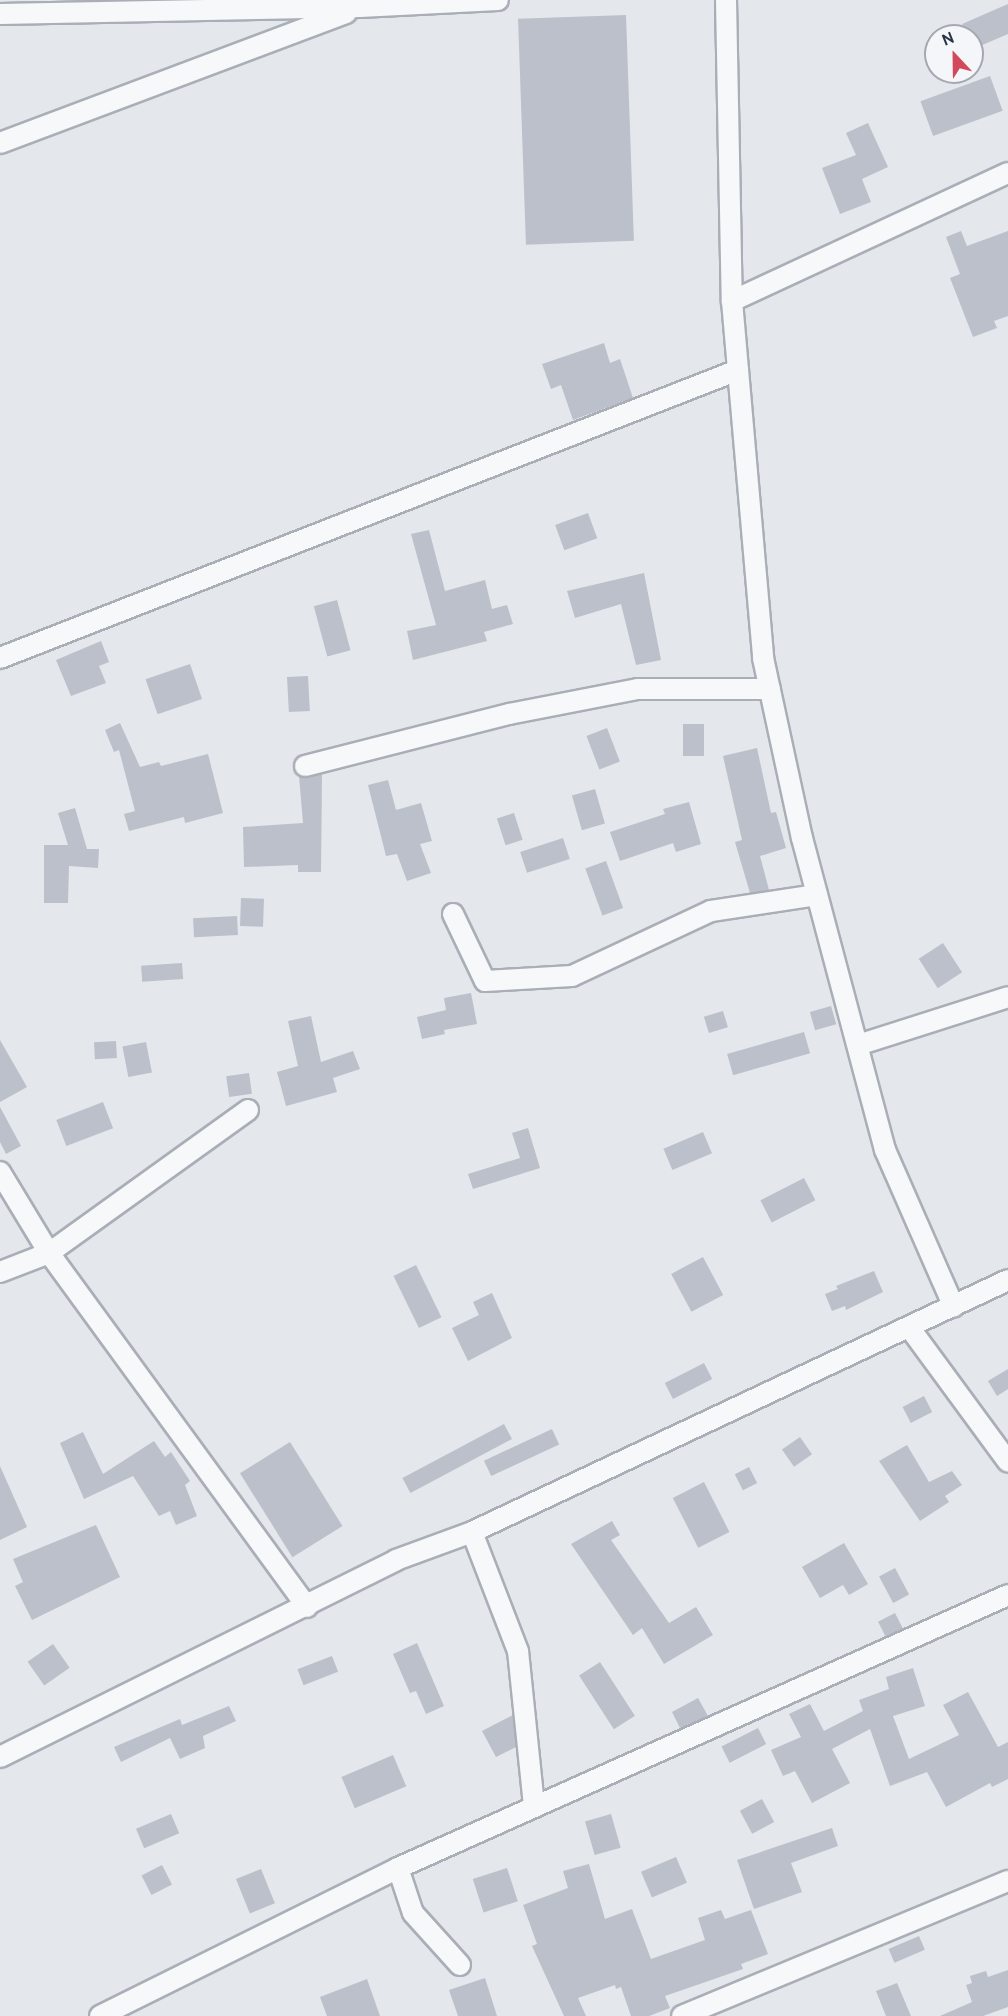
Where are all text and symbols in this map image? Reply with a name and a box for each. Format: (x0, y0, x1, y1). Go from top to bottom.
north arrow (924, 24, 984, 84)
text: N (939, 28, 957, 50)

